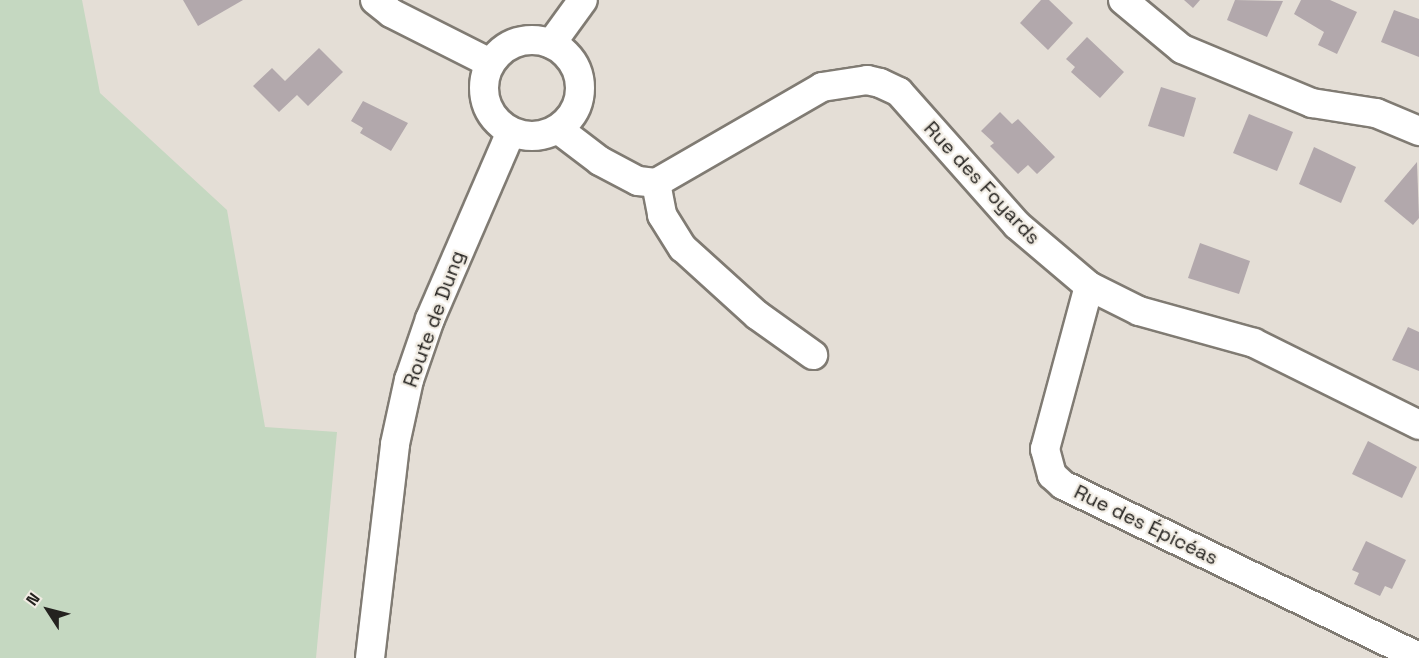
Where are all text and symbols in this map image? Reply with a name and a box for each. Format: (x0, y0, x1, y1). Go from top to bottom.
street label: Rue des Foyards (919, 116, 1045, 250)
street label: Route de Dung (398, 247, 470, 391)
street label: Rue des Épicéas (1070, 480, 1222, 570)
north arrow (18, 580, 78, 640)
text: N (21, 589, 45, 610)

